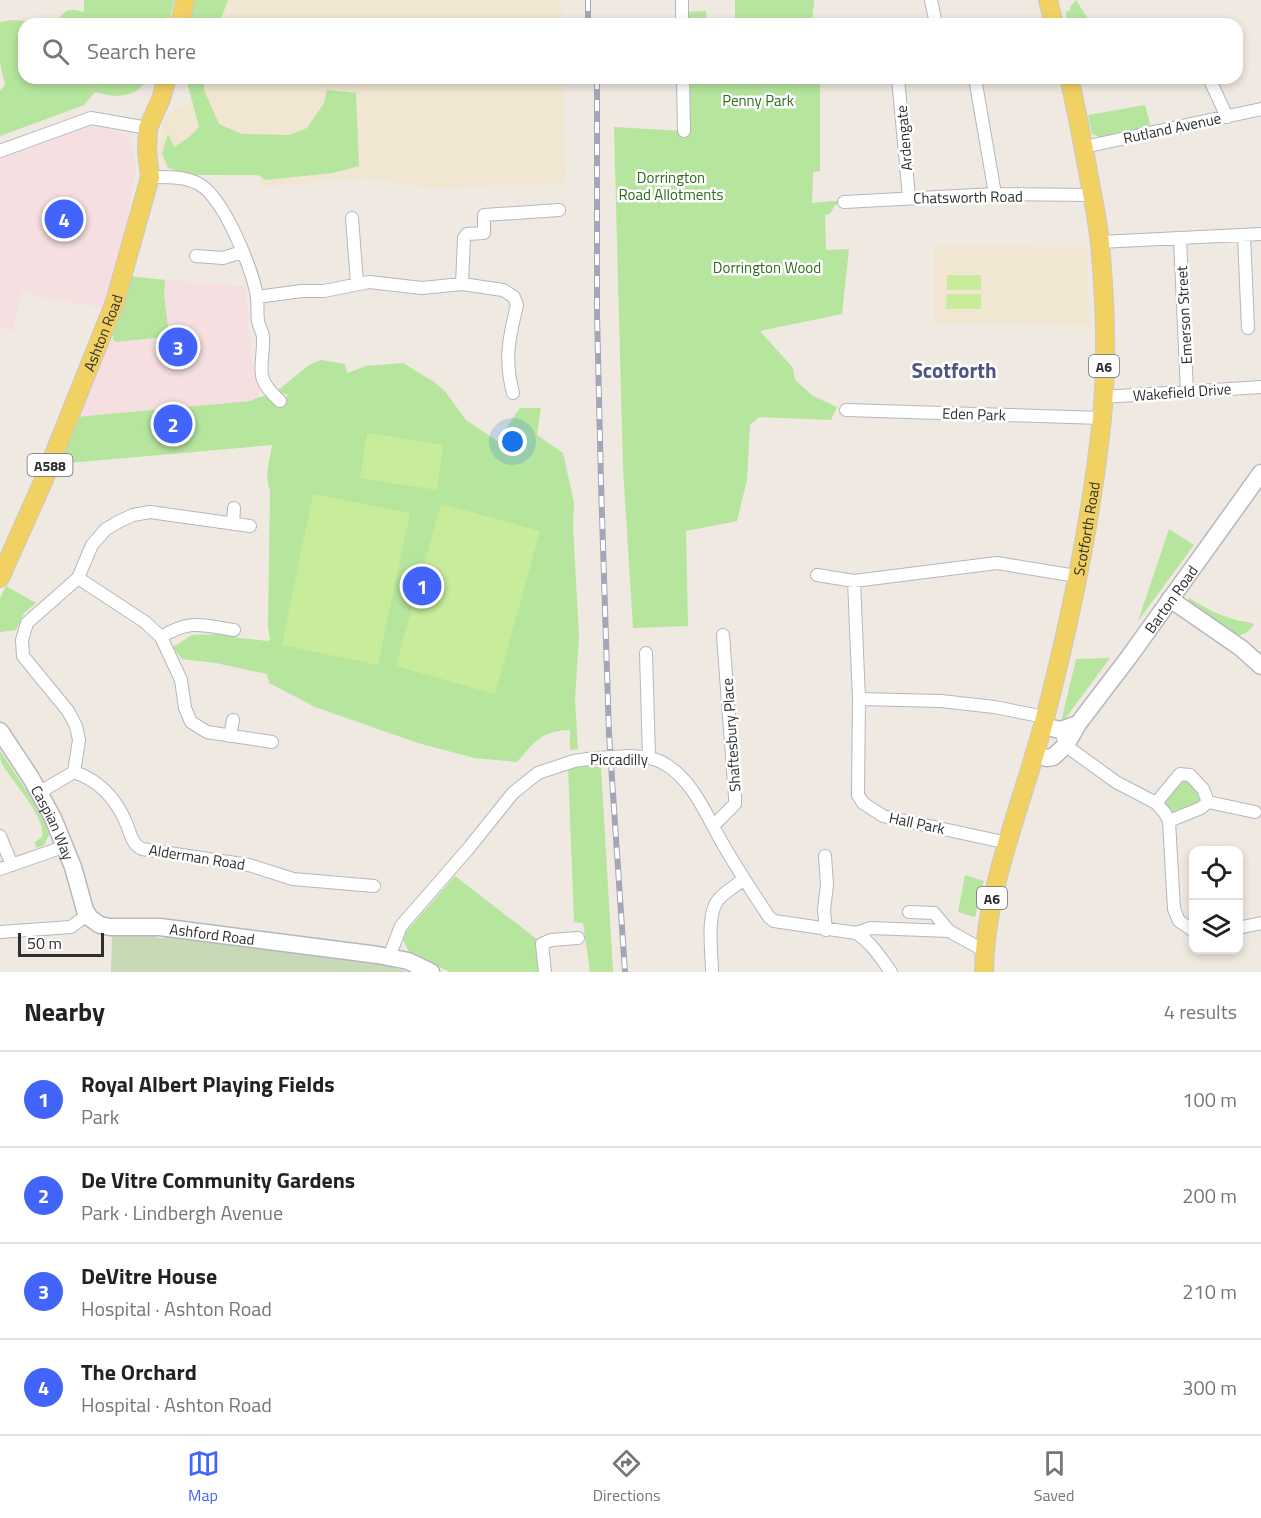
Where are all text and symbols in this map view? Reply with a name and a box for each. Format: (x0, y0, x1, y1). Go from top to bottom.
search box (18, 18, 1243, 84)
text: Search here (87, 34, 196, 68)
icon: search (39, 35, 72, 68)
park label: Penny Park (722, 89, 794, 112)
street label: Ardengate (890, 104, 918, 172)
street label: Rutland Avenue (1121, 106, 1223, 150)
park label: Dorrington Road Allotments (618, 166, 724, 206)
street label: Chatsworth Road (913, 185, 1023, 209)
pin: 4 (44, 196, 84, 242)
park label: Dorrington Wood (713, 256, 821, 279)
street label: Emerson Street (1170, 264, 1198, 365)
street label: Ashton Road (77, 292, 128, 375)
pin: 3 (158, 324, 198, 370)
district label: Scotforth (911, 354, 997, 386)
road number: A6 (1089, 355, 1119, 377)
street label: Wakefield Drive (1132, 377, 1232, 407)
street label: Eden Park (942, 401, 1006, 427)
pin: 2 (154, 402, 192, 446)
your location (498, 427, 527, 456)
road number: A588 (28, 454, 72, 476)
street label: Scotforth Road (1066, 480, 1105, 577)
street label: Barton Road (1138, 560, 1203, 638)
pin: 1 (402, 564, 442, 608)
street label: Shaftesbury Place (716, 677, 746, 793)
street label: Piccadilly (590, 748, 648, 771)
street label: Caspian Way (25, 781, 80, 863)
street label: Hall Park (887, 806, 947, 840)
street label: Alderman Road (147, 838, 247, 876)
map controls (1189, 846, 1243, 954)
button: locate (1189, 846, 1243, 900)
road number: A6 (977, 887, 1007, 909)
button: layers (1189, 900, 1243, 954)
street label: Ashford Road (168, 917, 256, 951)
scale bar (18, 930, 104, 958)
text: 50 m (27, 931, 62, 955)
text: Nearby (24, 992, 105, 1031)
text: 4 results (1164, 996, 1237, 1027)
text: Royal Albert Playing Fields (81, 1067, 335, 1101)
text: 1 (38, 1084, 49, 1115)
text: 100 m (1182, 1084, 1237, 1115)
text: Park (81, 1101, 119, 1132)
text: De Vitre Community Gardens (81, 1163, 355, 1197)
text: 2 (38, 1180, 49, 1211)
text: 200 m (1182, 1180, 1237, 1211)
text: Park · Lindbergh Avenue (81, 1197, 283, 1228)
text: DeVitre House (81, 1259, 217, 1293)
text: 3 (38, 1276, 49, 1307)
text: 210 m (1182, 1276, 1237, 1307)
text: Hospital · Ashton Road (81, 1293, 272, 1324)
text: The Orchard (81, 1355, 197, 1389)
text: 4 (38, 1372, 49, 1403)
text: 300 m (1182, 1372, 1237, 1403)
text: Hospital · Ashton Road (81, 1389, 272, 1420)
tab: Map (187, 1447, 220, 1507)
tab: Directions (593, 1447, 661, 1507)
tab: Saved (1034, 1447, 1074, 1507)

